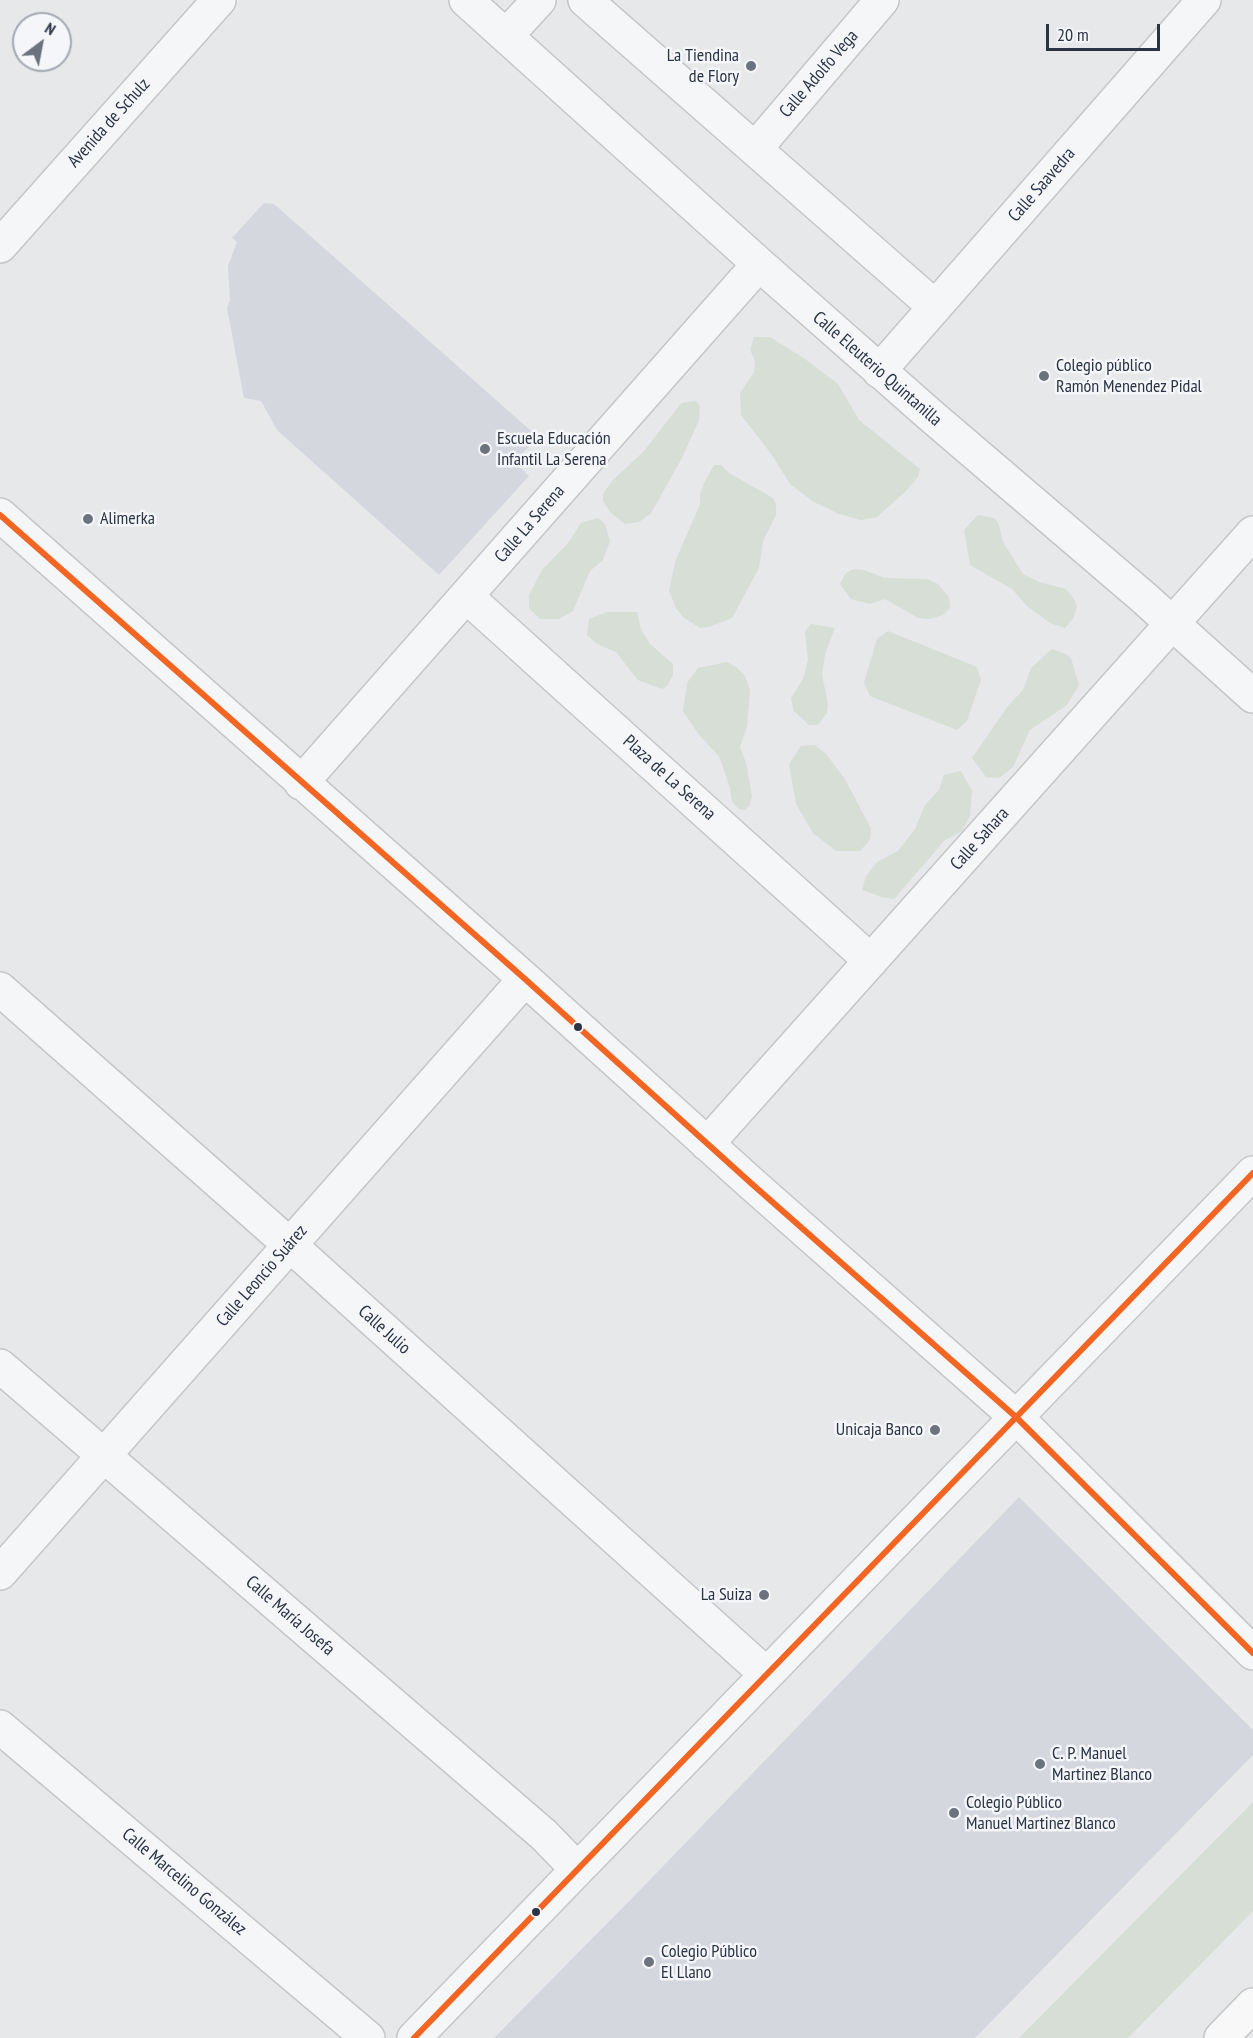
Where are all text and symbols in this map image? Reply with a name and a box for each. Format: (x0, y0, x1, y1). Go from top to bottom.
north arrow (12, 12, 72, 72)
scale bar (1049, 12, 1163, 50)
text: N (42, 18, 59, 39)
text: 20 m (1057, 23, 1089, 46)
street label: Calle Adolfo Vega (775, 26, 863, 122)
place label: La Tiendina de Flory (667, 45, 739, 88)
marker: La Tiendina de Flory (744, 59, 758, 73)
street label: Avenida de Schulz (63, 74, 155, 172)
street label: Calle Saavedra (1004, 143, 1080, 227)
street label: Calle Eleuterio Quintanilla (808, 307, 946, 431)
place label: Colegio público Ramón Menendez Pidal (1056, 355, 1202, 398)
marker: Colegio público Ramón Menendez Pidal (1037, 369, 1051, 383)
place label: Escuela Educación Infantil La Serena (497, 428, 611, 470)
marker: Escuela Educación Infantil La Serena (478, 442, 492, 456)
street label: Calle La Serena (490, 481, 570, 567)
place label: Alimerka (100, 508, 155, 530)
marker: Alimerka (81, 512, 95, 526)
street label: Plaza de La Serena (618, 731, 720, 825)
street label: Calle Sahara (946, 803, 1014, 875)
unlabelled marker (572, 1021, 584, 1033)
street label: Calle Leoncio Suárez (212, 1221, 312, 1331)
street label: Calle Julio (353, 1301, 415, 1359)
place label: Unicaja Banco (836, 1419, 923, 1441)
marker: Unicaja Banco (928, 1423, 942, 1437)
street label: Calle María Josefa (241, 1571, 339, 1661)
place label: La Suiza (701, 1584, 752, 1606)
marker: La Suiza (757, 1588, 771, 1602)
place label: C. P. Manuel Martinez Blanco (1052, 1743, 1152, 1786)
marker: C. P. Manuel Martinez Blanco (1033, 1757, 1047, 1771)
place label: Colegio Público Manuel Martinez Blanco (966, 1792, 1116, 1834)
marker: Colegio Público Manuel Martinez Blanco (947, 1806, 961, 1820)
street label: Calle Marcelino González (117, 1824, 251, 1940)
unlabelled marker (530, 1906, 542, 1918)
place label: Colegio Público El Llano (661, 1941, 757, 1984)
marker: Colegio Público El Llano (642, 1955, 656, 1969)

